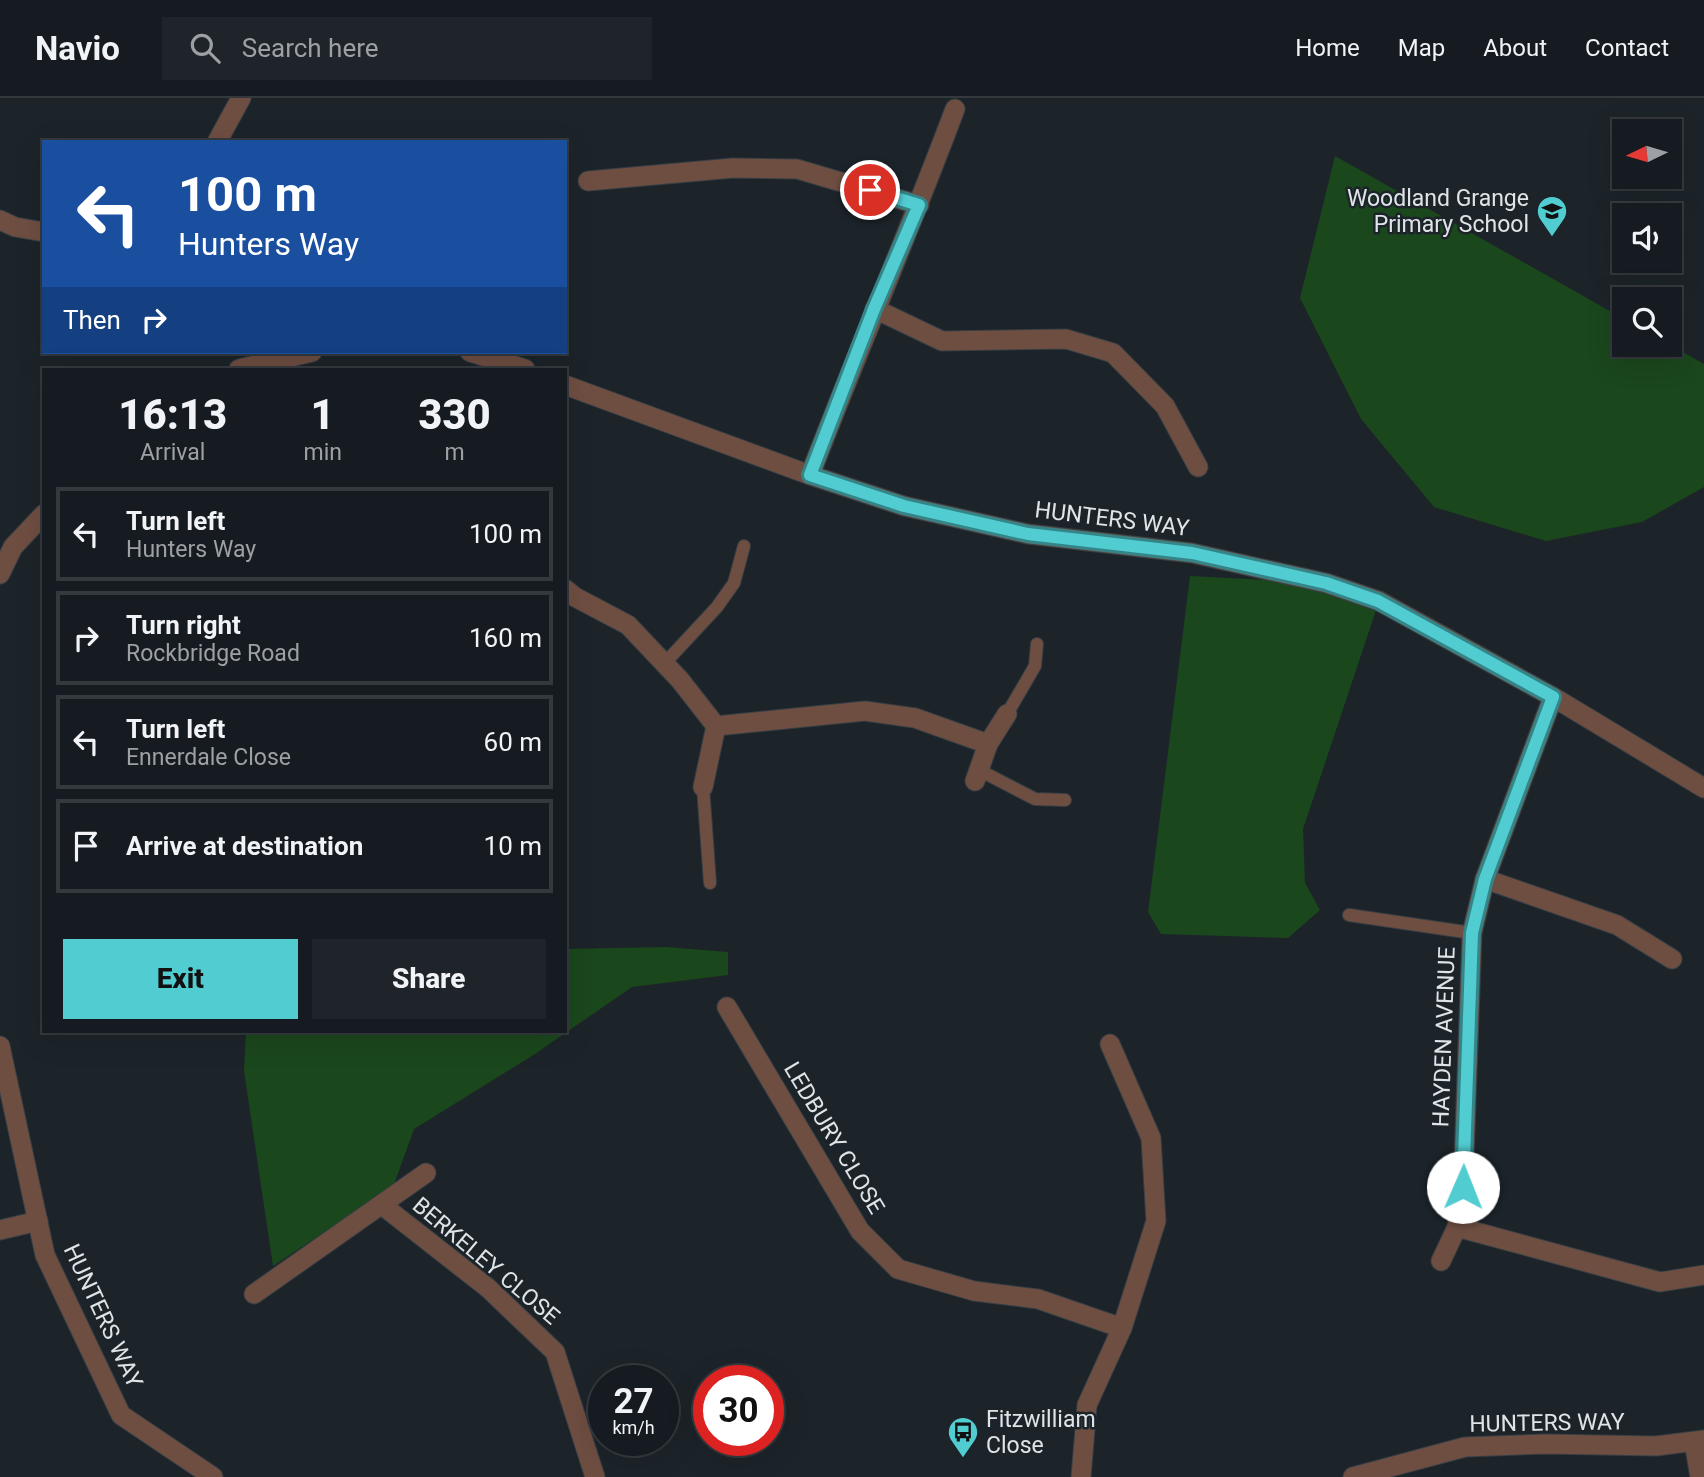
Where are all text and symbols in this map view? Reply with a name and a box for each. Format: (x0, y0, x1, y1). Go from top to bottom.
search box (162, 17, 652, 80)
text: Navio (35, 29, 120, 68)
icon: search (186, 29, 224, 67)
text: Search here (242, 33, 379, 63)
text: Home (1295, 34, 1360, 62)
text: Map (1398, 34, 1445, 62)
text: About (1483, 34, 1547, 62)
text: Contact (1585, 34, 1669, 62)
north arrow (1612, 119, 1682, 189)
map controls (1612, 119, 1682, 357)
pin (840, 160, 900, 220)
text: 100 m (178, 166, 317, 223)
icon: left (63, 168, 154, 259)
icon: arrive (851, 171, 889, 209)
place label: Woodland Grange Primary School (1347, 185, 1529, 238)
school or university icon: Woodland Grange Primary School (1535, 194, 1569, 238)
button: sound (1612, 203, 1682, 273)
text: Hunters Way (178, 225, 359, 263)
button: search (1612, 287, 1682, 357)
icon: right (135, 301, 173, 339)
text: Then (63, 305, 121, 335)
text: 16:13 (118, 390, 227, 439)
text: 1 (311, 390, 335, 439)
text: 330 (418, 390, 491, 439)
text: Arrival (140, 439, 205, 466)
text: min (303, 439, 342, 466)
text: m (444, 439, 465, 466)
street label: HUNTERS WAY (1033, 496, 1191, 542)
text: Turn left (126, 506, 225, 536)
icon: left (67, 515, 105, 553)
text: 100 m (469, 519, 542, 549)
text: Hunters Way (126, 536, 256, 563)
text: Turn right (126, 610, 241, 640)
icon: right (67, 619, 105, 657)
text: 160 m (469, 623, 542, 653)
text: Rockbridge Road (126, 640, 300, 667)
text: Turn left (126, 714, 225, 744)
icon: left (67, 723, 105, 761)
text: 60 m (484, 727, 542, 757)
text: Ennerdale Close (126, 744, 291, 771)
icon: arrive (67, 827, 105, 865)
text: Arrive at destination (126, 831, 363, 861)
text: 10 m (484, 831, 542, 861)
button: Exit (63, 939, 298, 1019)
button: Share (312, 939, 546, 1019)
street label: HAYDEN AVENUE (1427, 946, 1461, 1128)
street label: LEDBURY CLOSE (778, 1057, 890, 1219)
position arrow (1426, 1150, 1500, 1224)
street label: BERKELEY CLOSE (407, 1192, 565, 1330)
street label: HUNTERS WAY (58, 1240, 148, 1392)
speed limit sign: 30 (693, 1365, 784, 1456)
text: 27 (613, 1381, 654, 1422)
place label: Fitzwilliam Close (986, 1406, 1096, 1459)
street label: HUNTERS WAY (1469, 1408, 1625, 1438)
bus stop icon: Fitzwilliam Close (946, 1415, 980, 1459)
text: km/h (612, 1417, 655, 1438)

